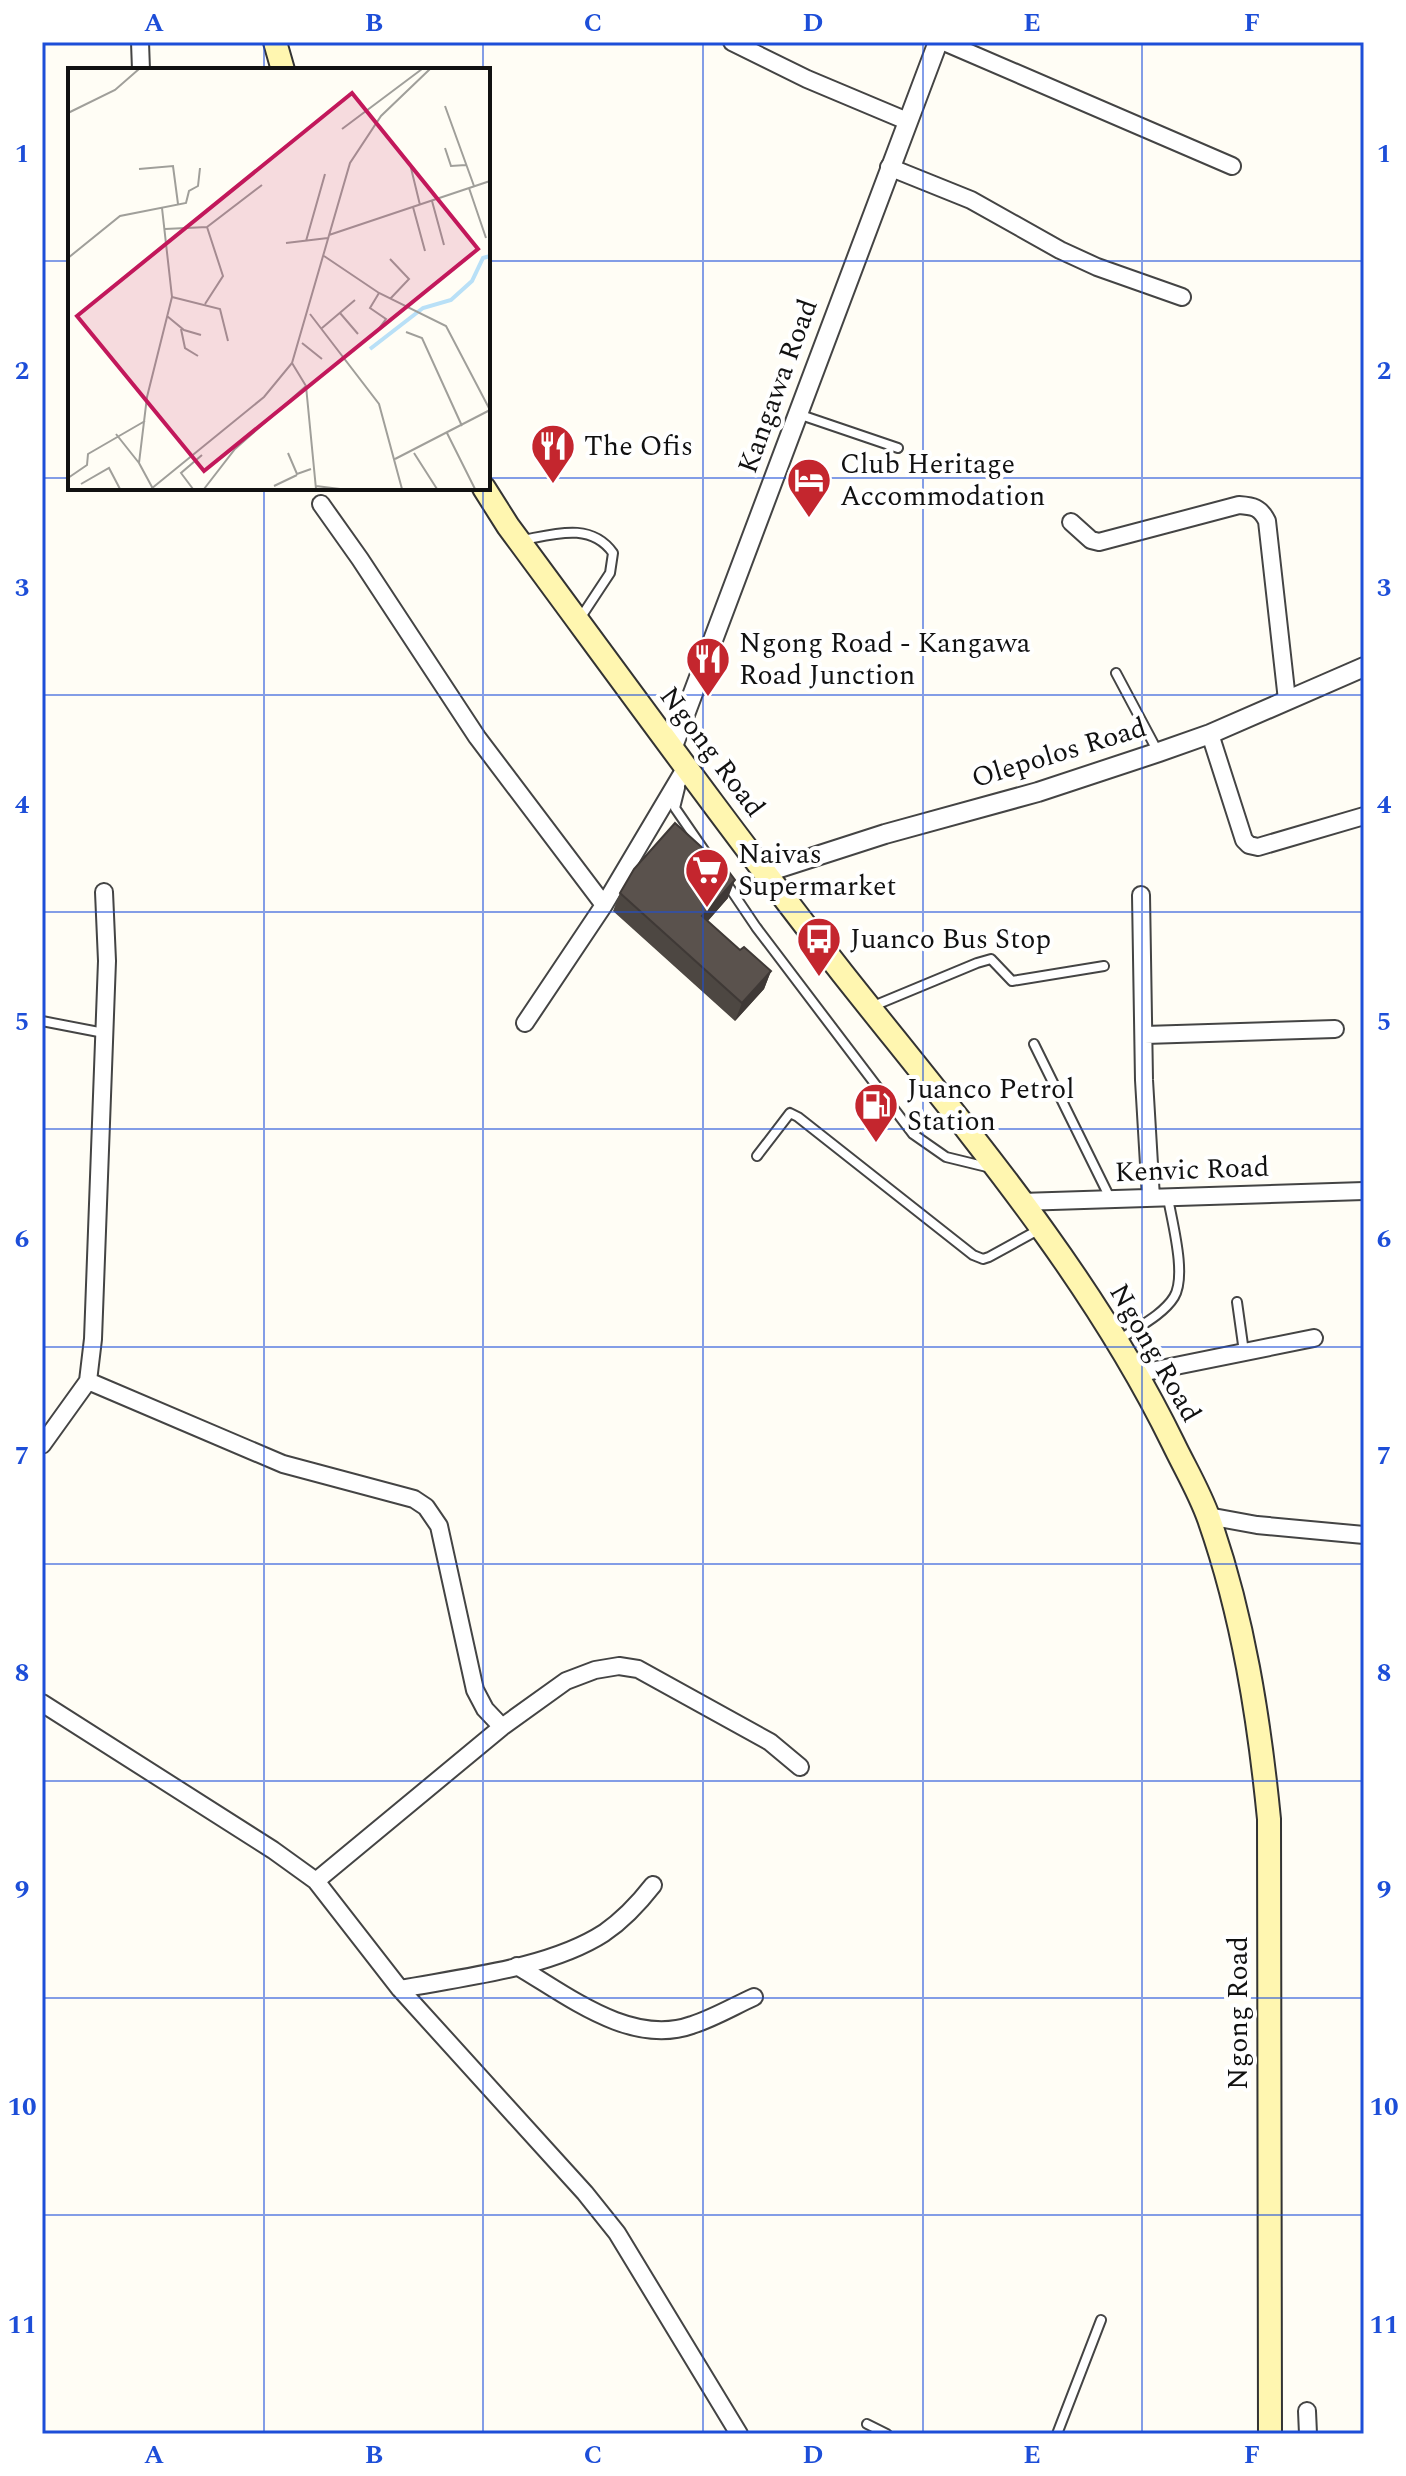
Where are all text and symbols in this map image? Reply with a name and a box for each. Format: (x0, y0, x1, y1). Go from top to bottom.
text: A (144, 3, 164, 43)
text: B (365, 3, 383, 43)
text: C (584, 3, 602, 43)
text: D (803, 3, 823, 43)
text: E (1023, 3, 1041, 43)
text: F (1244, 3, 1260, 43)
inset map (68, 68, 490, 490)
text: 1 (15, 134, 29, 174)
text: 1 (1377, 134, 1391, 174)
street label: Kangawa Road (726, 293, 830, 479)
text: 2 (15, 351, 29, 391)
text: 2 (1377, 351, 1391, 391)
restaurant icon: The Ofis (529, 422, 577, 485)
place label: The Ofis (584, 425, 693, 468)
place label: Club Heritage Accommodation (840, 443, 1045, 518)
hotel icon: Club Heritage Accommodation (785, 456, 833, 519)
text: 3 (15, 568, 29, 608)
text: 3 (1377, 568, 1391, 608)
place label: Ngong Road - Kangawa Road Junction (739, 622, 1031, 697)
restaurant icon: Ngong Road - Kangawa Road Junction (684, 635, 732, 698)
street label: Ngong Road (648, 678, 776, 826)
street label: Olepolos Road (966, 706, 1152, 800)
text: 4 (15, 785, 30, 825)
text: 4 (1377, 785, 1392, 825)
place label: Naivas Supermarket (738, 833, 897, 908)
supermarket icon: Naivas Supermarket (683, 846, 731, 909)
bus stop icon: Juanco Bus Stop (795, 915, 843, 978)
place label: Juanco Bus Stop (850, 918, 1051, 961)
text: 5 (15, 1002, 29, 1042)
text: 5 (1377, 1002, 1391, 1042)
place label: Juanco Petrol Station (907, 1068, 1074, 1143)
fuel station icon: Juanco Petrol Station (852, 1081, 900, 1144)
street label: Kenvic Road (1114, 1146, 1270, 1194)
text: 6 (15, 1219, 29, 1259)
text: 6 (1377, 1219, 1391, 1259)
street label: Ngong Road (1098, 1276, 1212, 1430)
text: 7 (15, 1436, 29, 1476)
text: 7 (1377, 1436, 1391, 1476)
text: 8 (15, 1653, 29, 1693)
text: 8 (1377, 1653, 1391, 1693)
text: 9 (15, 1870, 29, 1910)
text: 9 (1377, 1870, 1391, 1910)
street label: Ngong Road (1217, 1936, 1260, 2090)
text: 10 (7, 2087, 37, 2127)
text: 10 (1369, 2087, 1399, 2127)
text: 11 (7, 2305, 37, 2345)
text: 11 (1369, 2305, 1399, 2345)
text: A (144, 2435, 164, 2475)
text: B (365, 2435, 383, 2475)
text: C (584, 2435, 602, 2475)
text: D (803, 2435, 823, 2475)
text: E (1023, 2435, 1041, 2475)
text: F (1244, 2435, 1260, 2475)

